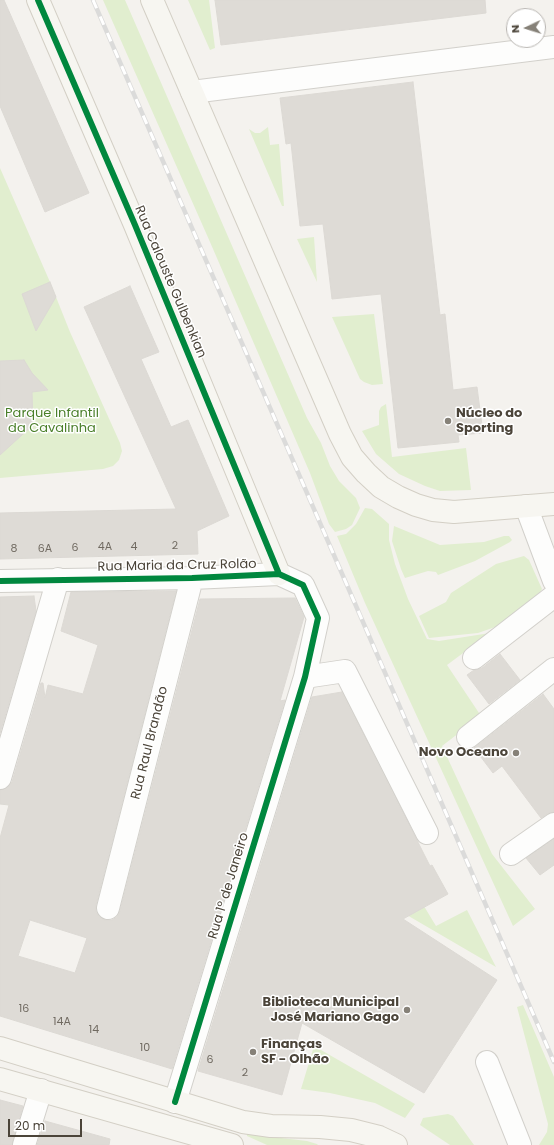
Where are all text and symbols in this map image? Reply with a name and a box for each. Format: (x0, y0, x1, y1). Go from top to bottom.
north arrow (506, 8, 546, 48)
text: N (507, 24, 523, 33)
street label: Rua Calouste Gulbenkian (131, 203, 209, 361)
park label: Parque Infantil da Cavalinha (5, 406, 99, 437)
place label: Núcleo do Sporting (456, 406, 522, 437)
marker: Núcleo do Sporting (443, 416, 453, 426)
house number: 2 (172, 539, 178, 553)
house number: 4A (98, 540, 112, 554)
house number: 4 (131, 540, 137, 554)
house number: 6 (72, 541, 78, 555)
house number: 8 (11, 542, 17, 556)
house number: 6A (38, 542, 52, 556)
street label: Rua Maria da Cruz Rolão (97, 557, 257, 575)
street label: Rua Raul Brandão (128, 685, 172, 801)
place label: Novo Oceano (419, 745, 508, 761)
marker: Novo Oceano (511, 748, 521, 758)
street label: Rua 1º de Janeiro (205, 831, 253, 941)
place label: Biblioteca Municipal José Mariano Gago (263, 995, 399, 1026)
house number: 16 (19, 1002, 29, 1016)
marker: Biblioteca Municipal José Mariano Gago (402, 1005, 412, 1015)
house number: 14A (53, 1015, 71, 1029)
house number: 14 (89, 1023, 99, 1037)
place label: Finanças SF - Olhão (261, 1037, 329, 1068)
house number: 10 (140, 1041, 150, 1055)
marker: Finanças SF - Olhão (248, 1047, 258, 1057)
house number: 6 (207, 1053, 213, 1067)
house number: 2 (242, 1066, 248, 1080)
scale bar (10, 1111, 84, 1137)
text: 20 m (15, 1117, 45, 1134)

